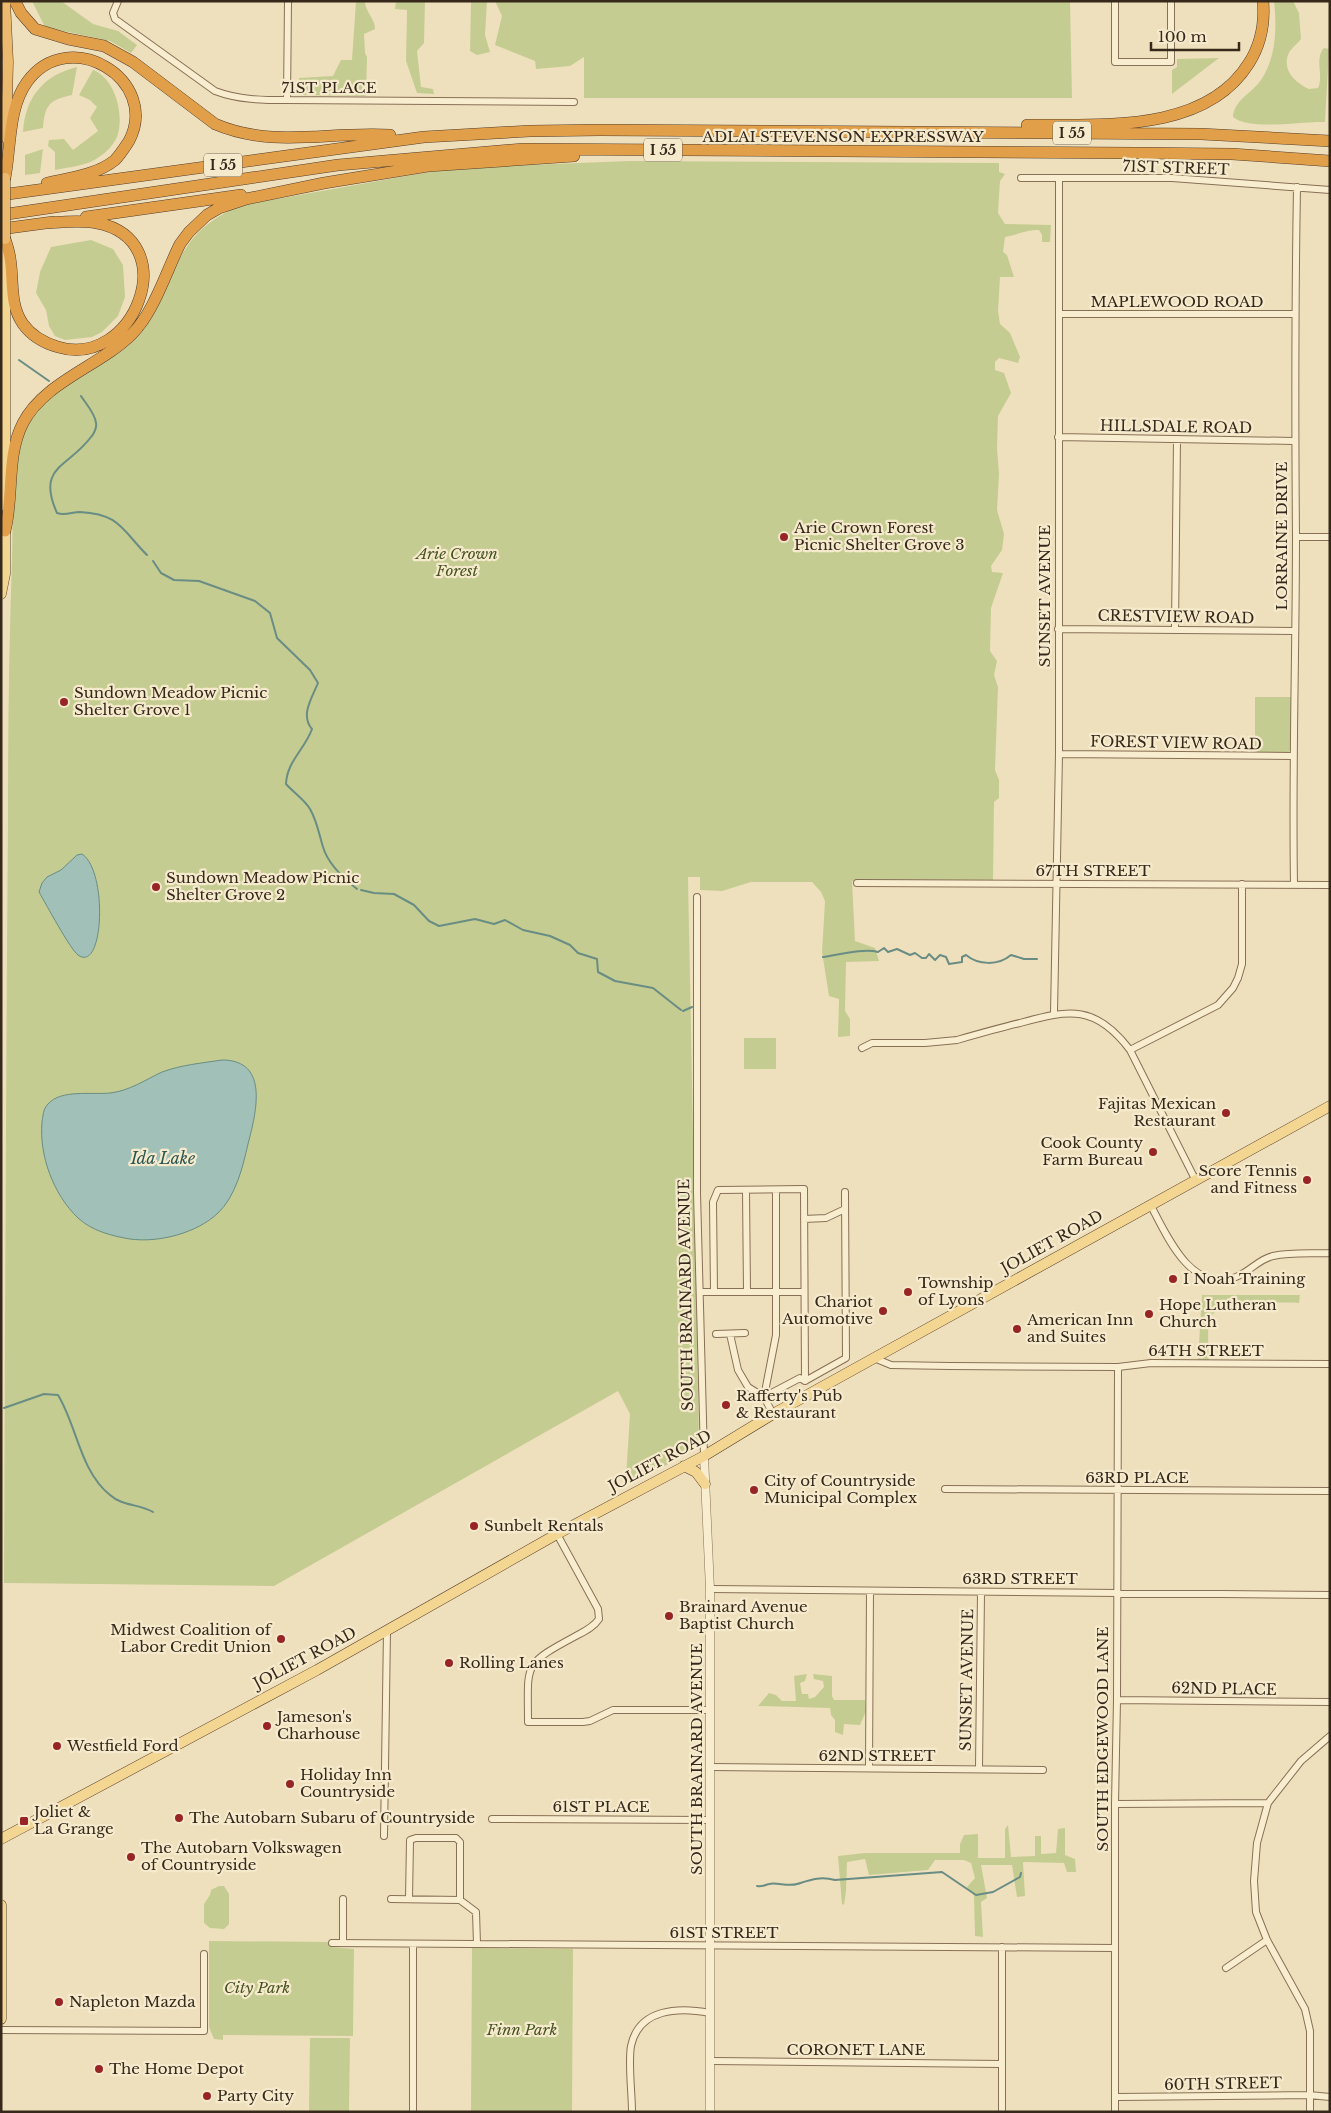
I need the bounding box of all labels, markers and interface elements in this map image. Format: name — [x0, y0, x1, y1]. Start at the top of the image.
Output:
scale bar — [1151, 20, 1238, 52]
text: 100 m — [1158, 27, 1207, 46]
street label: 71ST PLACE — [281, 78, 377, 97]
road number: I 55 — [1053, 122, 1091, 144]
street label: ADLAI STEVENSON EXPRESSWAY — [701, 127, 985, 146]
road number: I 55 — [644, 138, 682, 162]
road number: I 55 — [204, 154, 242, 176]
street label: 71ST STREET — [1122, 156, 1230, 179]
street label: MAPLEWOOD ROAD — [1090, 292, 1264, 311]
street label: HILLSDALE ROAD — [1100, 416, 1252, 437]
street label: LORRAINE DRIVE — [1272, 462, 1291, 610]
place label: Arie Crown Forest Picnic Shelter Grove 3 — [793, 518, 965, 554]
street label: SUNSET AVENUE — [1035, 525, 1054, 667]
marker: Arie Crown Forest Picnic Shelter Grove 3 — [778, 531, 790, 543]
park label: Arie Crown Forest — [414, 544, 498, 580]
street label: CRESTVIEW ROAD — [1098, 606, 1255, 627]
place label: Sundown Meadow Picnic Shelter Grove 1 — [74, 683, 267, 719]
marker: Sundown Meadow Picnic Shelter Grove 1 — [58, 696, 70, 708]
street label: FOREST VIEW ROAD — [1090, 732, 1262, 753]
street label: 67TH STREET — [1035, 861, 1151, 880]
place label: Sundown Meadow Picnic Shelter Grove 2 — [166, 868, 359, 904]
marker: Sundown Meadow Picnic Shelter Grove 2 — [150, 881, 162, 893]
place label: Fajitas Mexican Restaurant — [1098, 1094, 1216, 1130]
marker: Fajitas Mexican Restaurant — [1220, 1107, 1232, 1119]
place label: Cook County Farm Bureau — [1041, 1133, 1143, 1169]
marker: Cook County Farm Bureau — [1147, 1146, 1159, 1158]
water label: Ida Lake — [130, 1148, 196, 1168]
place label: Score Tennis and Fitness — [1198, 1161, 1297, 1197]
marker: Score Tennis and Fitness — [1301, 1174, 1313, 1186]
street label: SOUTH BRAINARD AVENUE — [674, 1179, 697, 1411]
street label: JOLIET ROAD — [996, 1206, 1106, 1278]
place label: I Noah Training — [1183, 1269, 1306, 1288]
place label: Township of Lyons — [918, 1273, 993, 1309]
marker: I Noah Training — [1167, 1273, 1179, 1285]
marker: Township of Lyons — [902, 1286, 914, 1298]
place label: Chariot Automotive — [781, 1292, 873, 1328]
place label: Hope Lutheran Church — [1159, 1295, 1277, 1331]
marker: Chariot Automotive — [877, 1305, 889, 1317]
marker: Hope Lutheran Church — [1143, 1308, 1155, 1320]
place label: American Inn and Suites — [1026, 1310, 1133, 1346]
marker: American Inn and Suites — [1011, 1323, 1023, 1335]
street label: 64TH STREET — [1148, 1341, 1264, 1360]
place label: Rafferty's Pub & Restaurant — [736, 1386, 842, 1422]
marker: Rafferty's Pub & Restaurant — [720, 1399, 732, 1411]
street label: JOLIET ROAD — [603, 1425, 714, 1497]
street label: 63RD PLACE — [1085, 1468, 1189, 1487]
place label: City of Countryside Municipal Complex — [764, 1471, 917, 1507]
marker: City of Countryside Municipal Complex — [748, 1484, 760, 1496]
place label: Sunbelt Rentals — [484, 1516, 604, 1535]
marker: Sunbelt Rentals — [468, 1520, 480, 1532]
street label: 63RD STREET — [962, 1569, 1078, 1588]
place label: Brainard Avenue Baptist Church — [679, 1597, 808, 1633]
street label: SUNSET AVENUE — [956, 1609, 977, 1751]
marker: Brainard Avenue Baptist Church — [663, 1610, 675, 1622]
place label: Midwest Coalition of Labor Credit Union — [110, 1620, 273, 1656]
street label: JOLIET ROAD — [248, 1622, 359, 1694]
street label: SOUTH EDGEWOOD LANE — [1093, 1627, 1112, 1851]
marker: Midwest Coalition of Labor Credit Union — [275, 1633, 287, 1645]
street label: SOUTH BRAINARD AVENUE — [687, 1643, 706, 1875]
place label: Rolling Lanes — [459, 1653, 564, 1672]
marker: Rolling Lanes — [443, 1657, 455, 1669]
street label: 62ND PLACE — [1171, 1678, 1277, 1699]
place label: Jameson's Charhouse — [275, 1707, 360, 1743]
marker: Jameson's Charhouse — [261, 1720, 273, 1732]
place label: Westfield Ford — [66, 1736, 179, 1755]
marker: Westfield Ford — [51, 1740, 63, 1752]
street label: 62ND STREET — [818, 1746, 936, 1765]
place label: Holiday Inn Countryside — [300, 1765, 395, 1801]
marker: Holiday Inn Countryside — [284, 1778, 296, 1790]
street label: 61ST PLACE — [552, 1797, 650, 1816]
place label: Joliet & La Grange — [32, 1802, 114, 1838]
place label: The Autobarn Subaru of Countryside — [189, 1808, 475, 1827]
marker: The Autobarn Subaru of Countryside — [173, 1812, 185, 1824]
marker: Joliet & La Grange — [18, 1815, 30, 1827]
place label: The Autobarn Volkswagen of Countryside — [141, 1838, 342, 1874]
marker: The Autobarn Volkswagen of Countryside — [125, 1851, 137, 1863]
street label: 61ST STREET — [669, 1923, 779, 1942]
park label: City Park — [224, 1978, 290, 1997]
place label: Napleton Mazda — [69, 1992, 196, 2011]
marker: Napleton Mazda — [53, 1996, 65, 2008]
park label: Finn Park — [486, 2020, 557, 2039]
street label: CORONET LANE — [787, 2040, 926, 2059]
place label: The Home Depot — [109, 2059, 244, 2078]
marker: The Home Depot — [93, 2063, 105, 2075]
street label: 60TH STREET — [1164, 2073, 1282, 2094]
place label: Party City — [217, 2086, 295, 2105]
marker: Party City — [201, 2090, 213, 2102]

